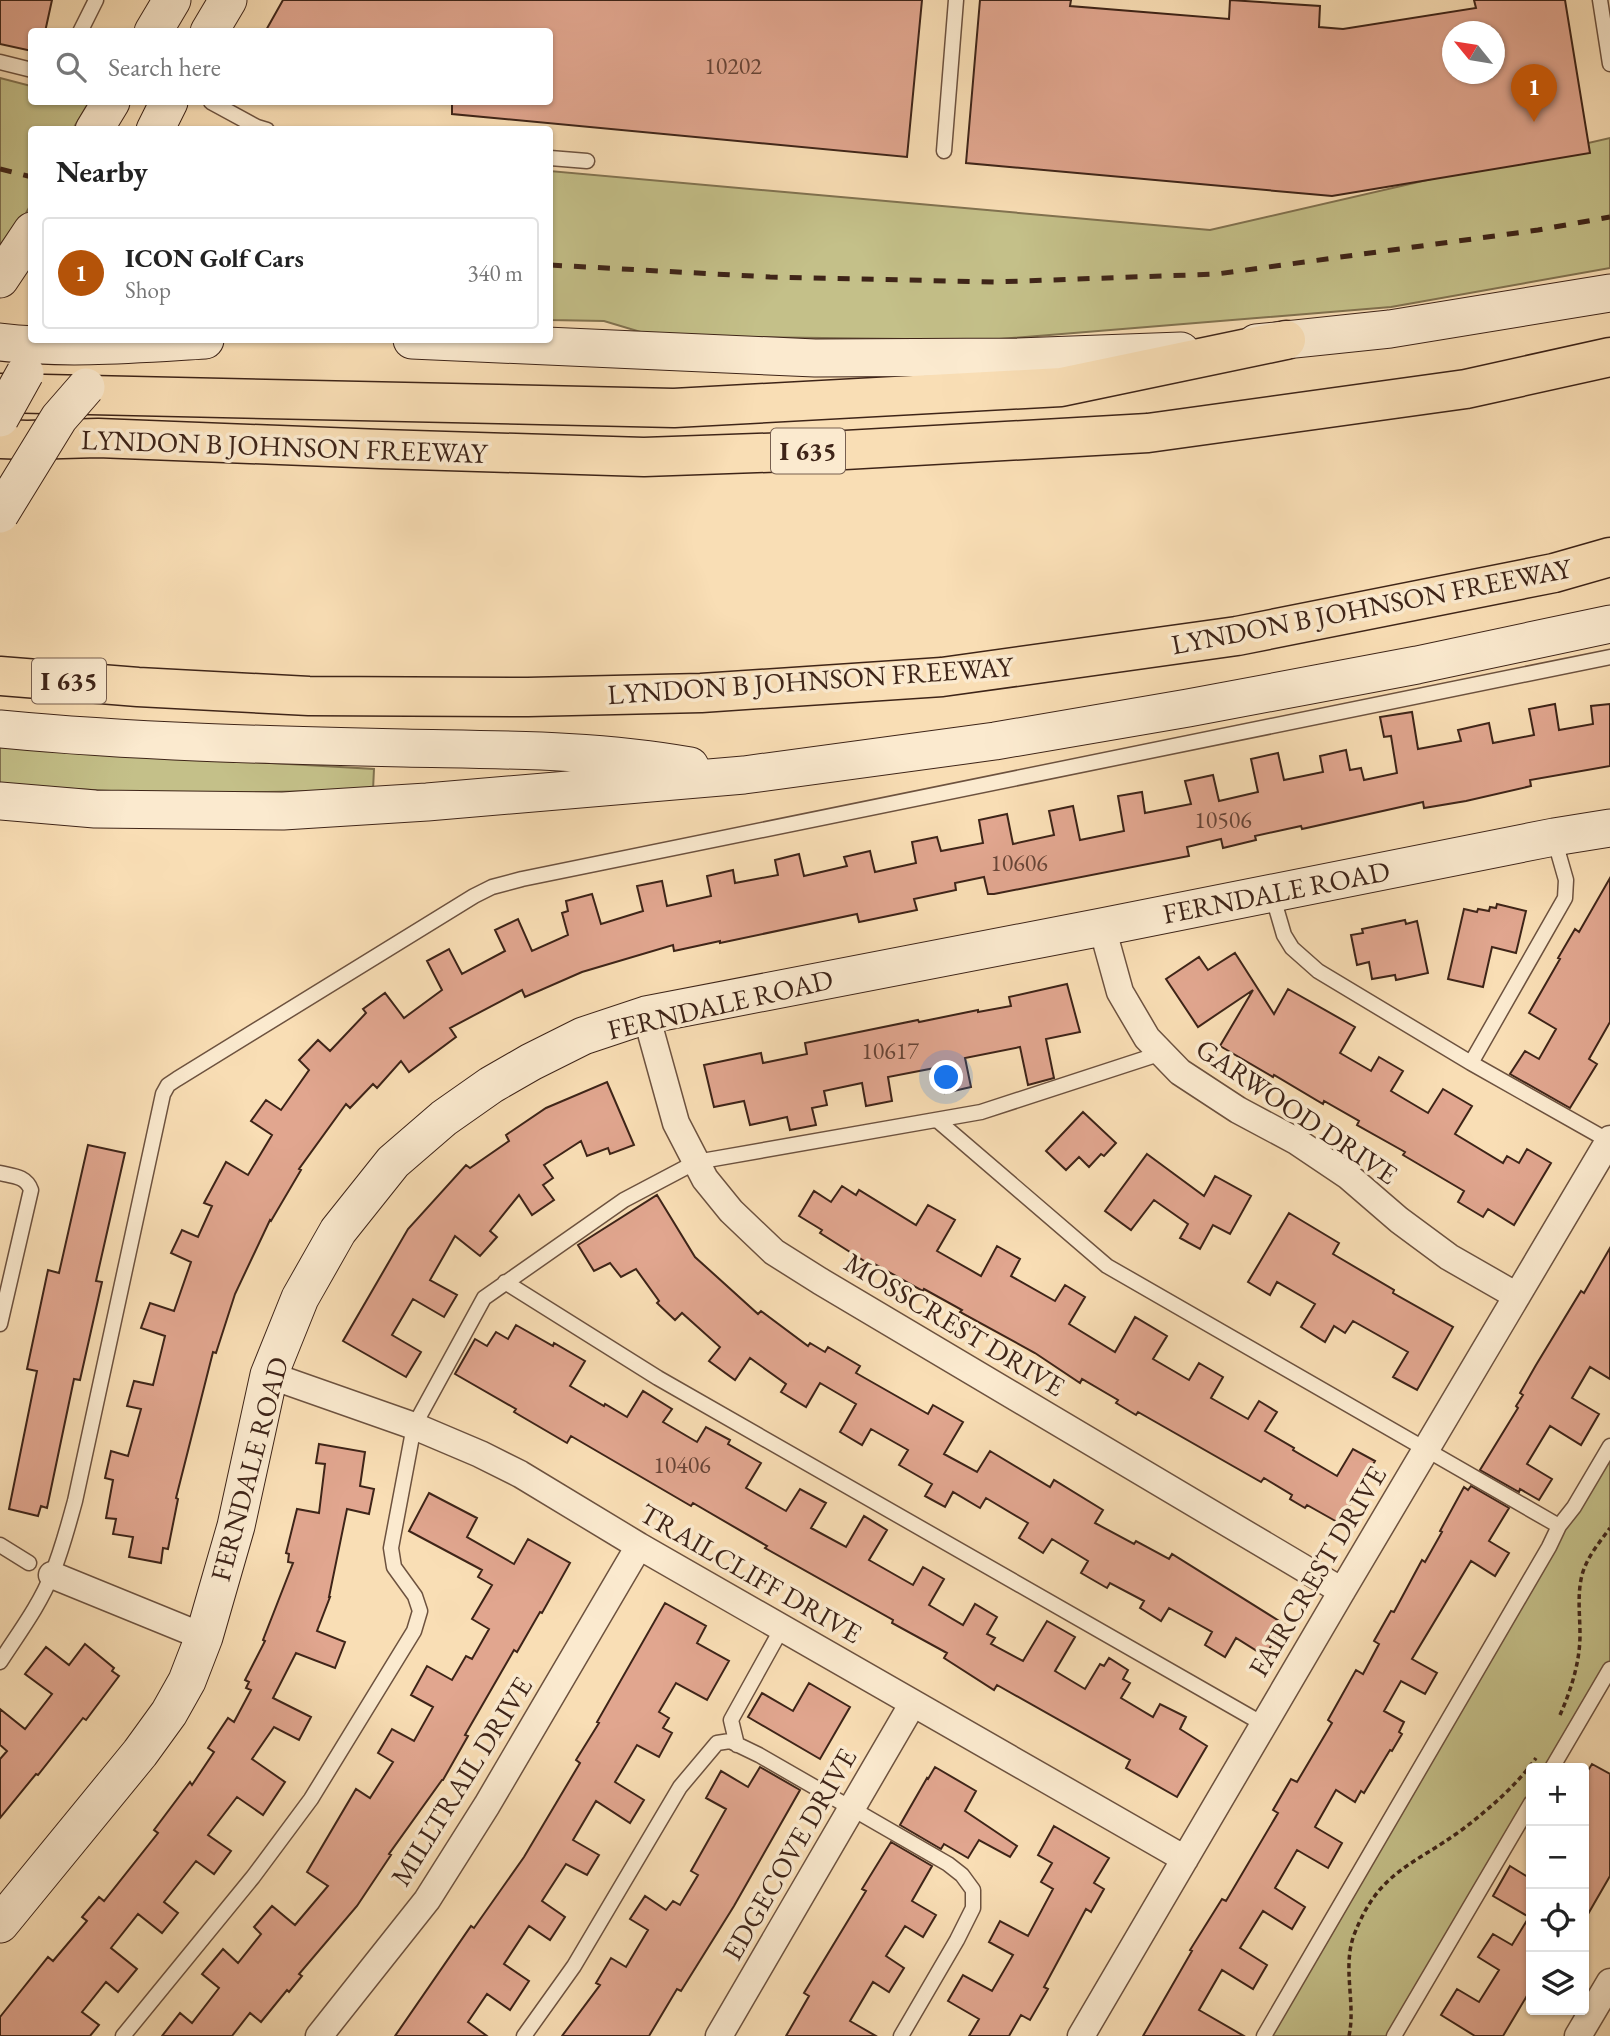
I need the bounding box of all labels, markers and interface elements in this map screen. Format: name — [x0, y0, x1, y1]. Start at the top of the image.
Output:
north arrow — [1442, 21, 1505, 84]
search box — [28, 28, 553, 105]
icon: search — [52, 48, 90, 86]
text: Search here — [108, 50, 221, 84]
house number: 10202 — [704, 50, 762, 81]
pin: 1 — [1511, 64, 1557, 122]
text: Nearby — [56, 152, 148, 191]
text: ICON Golf Cars — [125, 241, 304, 275]
text: 1 — [75, 258, 87, 288]
text: 340 m — [467, 258, 523, 288]
text: Shop — [125, 275, 171, 305]
street label: LYNDON B JOHNSON FREEWAY — [80, 421, 489, 471]
road number: I 635 — [771, 428, 845, 474]
street label: LYNDON B JOHNSON FREEWAY — [1168, 549, 1576, 662]
street label: LYNDON B JOHNSON FREEWAY — [606, 648, 1016, 712]
road number: I 635 — [32, 659, 106, 704]
house number: 10506 — [1194, 804, 1252, 835]
house number: 10606 — [990, 847, 1048, 878]
street label: FERNDALE ROAD — [1159, 852, 1393, 932]
street label: FERNDALE ROAD — [604, 961, 836, 1047]
street label: GARWOOD DRIVE — [1189, 1030, 1405, 1192]
house number: 10617 — [861, 1035, 919, 1066]
your location — [929, 1060, 963, 1094]
street label: MOSSCREST DRIVE — [838, 1244, 1072, 1404]
street label: FERNDALE ROAD — [202, 1353, 296, 1585]
house number: 10406 — [653, 1449, 711, 1480]
street label: FAIRCREST DRIVE — [1240, 1459, 1394, 1683]
street label: TRAILCLIFF DRIVE — [634, 1495, 869, 1651]
street label: MILLTRAIL DRIVE — [382, 1670, 540, 1892]
street label: EDGECOVE DRIVE — [714, 1741, 864, 1966]
map controls — [1526, 1763, 1589, 2015]
button: + — [1526, 1763, 1589, 1826]
button: − — [1526, 1826, 1589, 1889]
button: locate — [1526, 1889, 1589, 1952]
button: layers — [1526, 1952, 1589, 2015]

